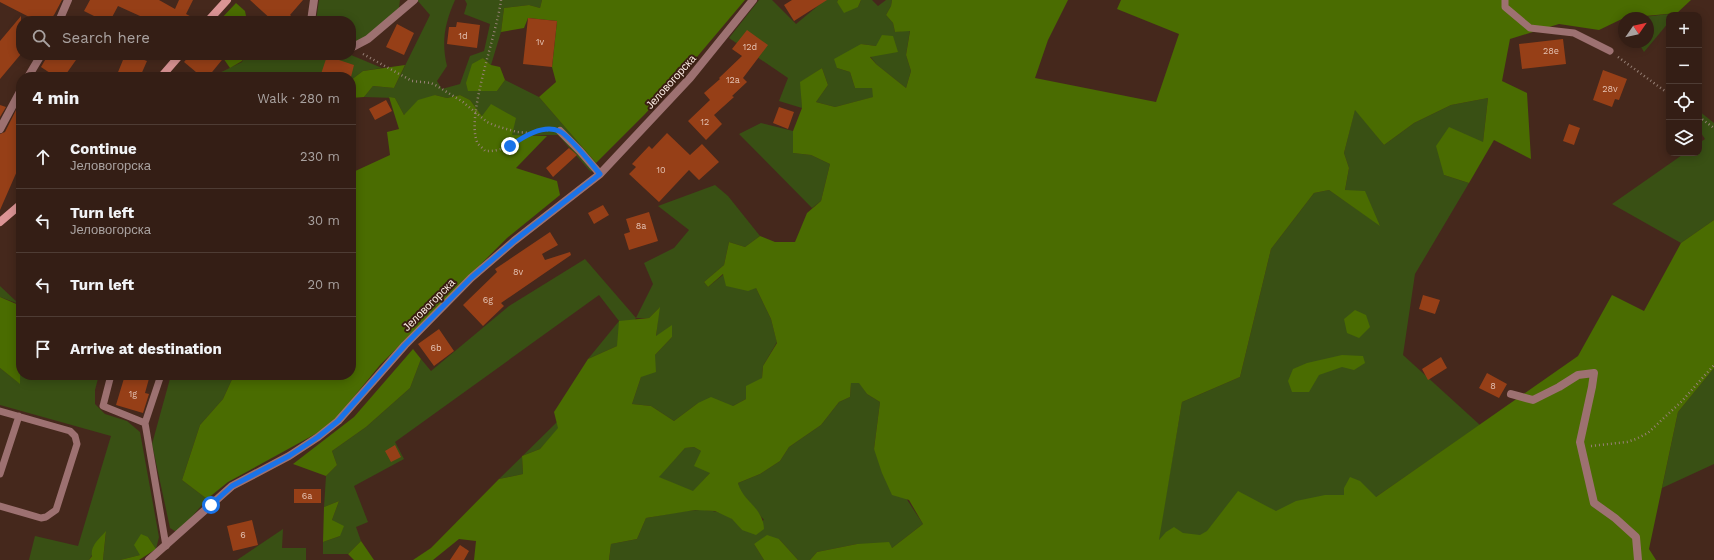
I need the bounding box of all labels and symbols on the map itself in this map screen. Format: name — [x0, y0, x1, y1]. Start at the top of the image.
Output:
north arrow — [1618, 12, 1654, 48]
house number: 1d — [458, 31, 468, 41]
house number: 1v — [536, 37, 544, 47]
house number: 12d — [743, 42, 757, 52]
house number: 28e — [1543, 46, 1559, 56]
street label: Јеловогорска — [643, 52, 699, 112]
house number: 12a — [726, 75, 740, 85]
house number: 28v — [1602, 84, 1618, 94]
house number: 12 — [701, 117, 709, 127]
route end — [501, 137, 519, 155]
house number: 10 — [656, 165, 666, 175]
house number: 8a — [636, 221, 646, 231]
house number: 8v — [513, 267, 523, 277]
street label: Јеловогорска — [400, 276, 458, 334]
house number: 6g — [483, 295, 493, 305]
house number: 6b — [430, 343, 442, 353]
house number: 8 — [1490, 381, 1496, 391]
house number: 1g — [129, 389, 137, 399]
house number: 6a — [302, 491, 312, 501]
route start — [202, 496, 220, 514]
house number: 6 — [240, 530, 246, 540]

